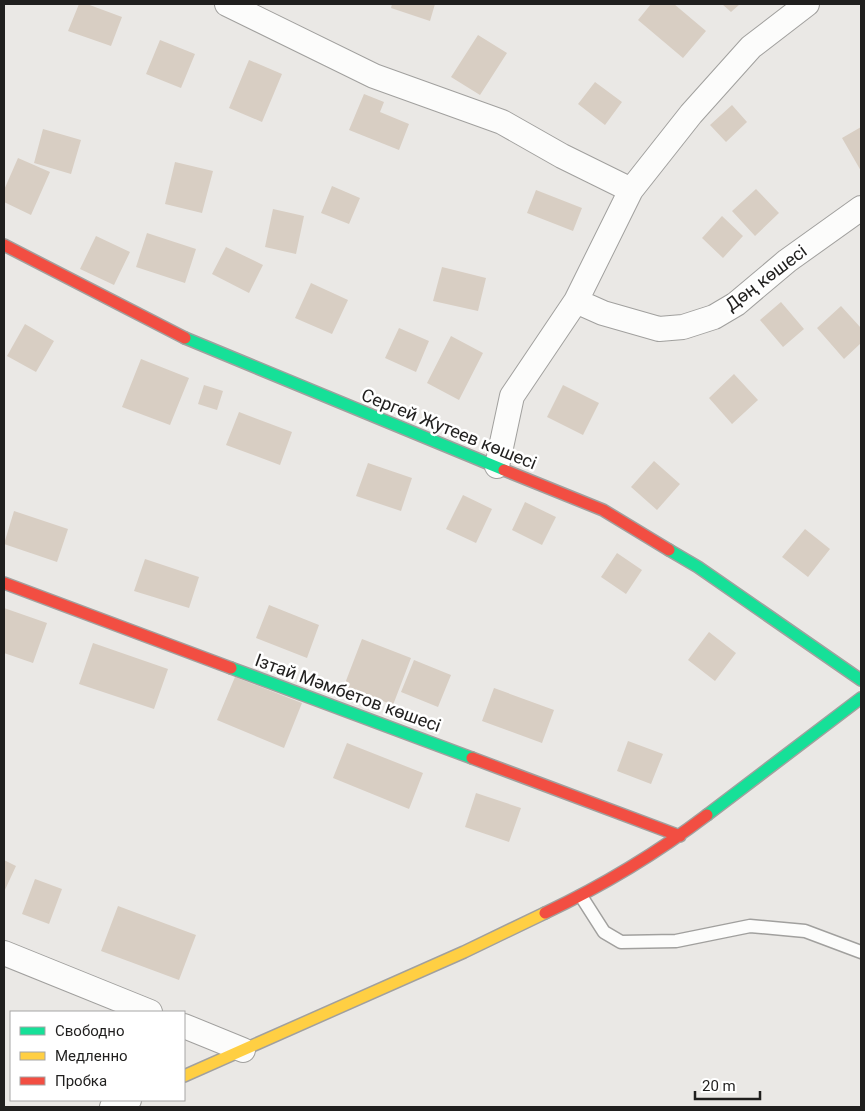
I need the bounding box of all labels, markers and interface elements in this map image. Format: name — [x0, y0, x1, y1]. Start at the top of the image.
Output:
street label: Дөң көшесі — [721, 240, 811, 315]
street label: Сергей Жутеев көшесі — [358, 384, 540, 473]
street label: Ізтай Мәмбетов көшесі — [252, 649, 444, 736]
legend — [10, 1011, 185, 1101]
text: Свободно — [55, 1022, 124, 1040]
text: Медленно — [55, 1047, 128, 1065]
scale bar — [695, 1068, 760, 1100]
text: Пробка — [55, 1072, 107, 1090]
text: 20 m — [702, 1077, 736, 1095]

